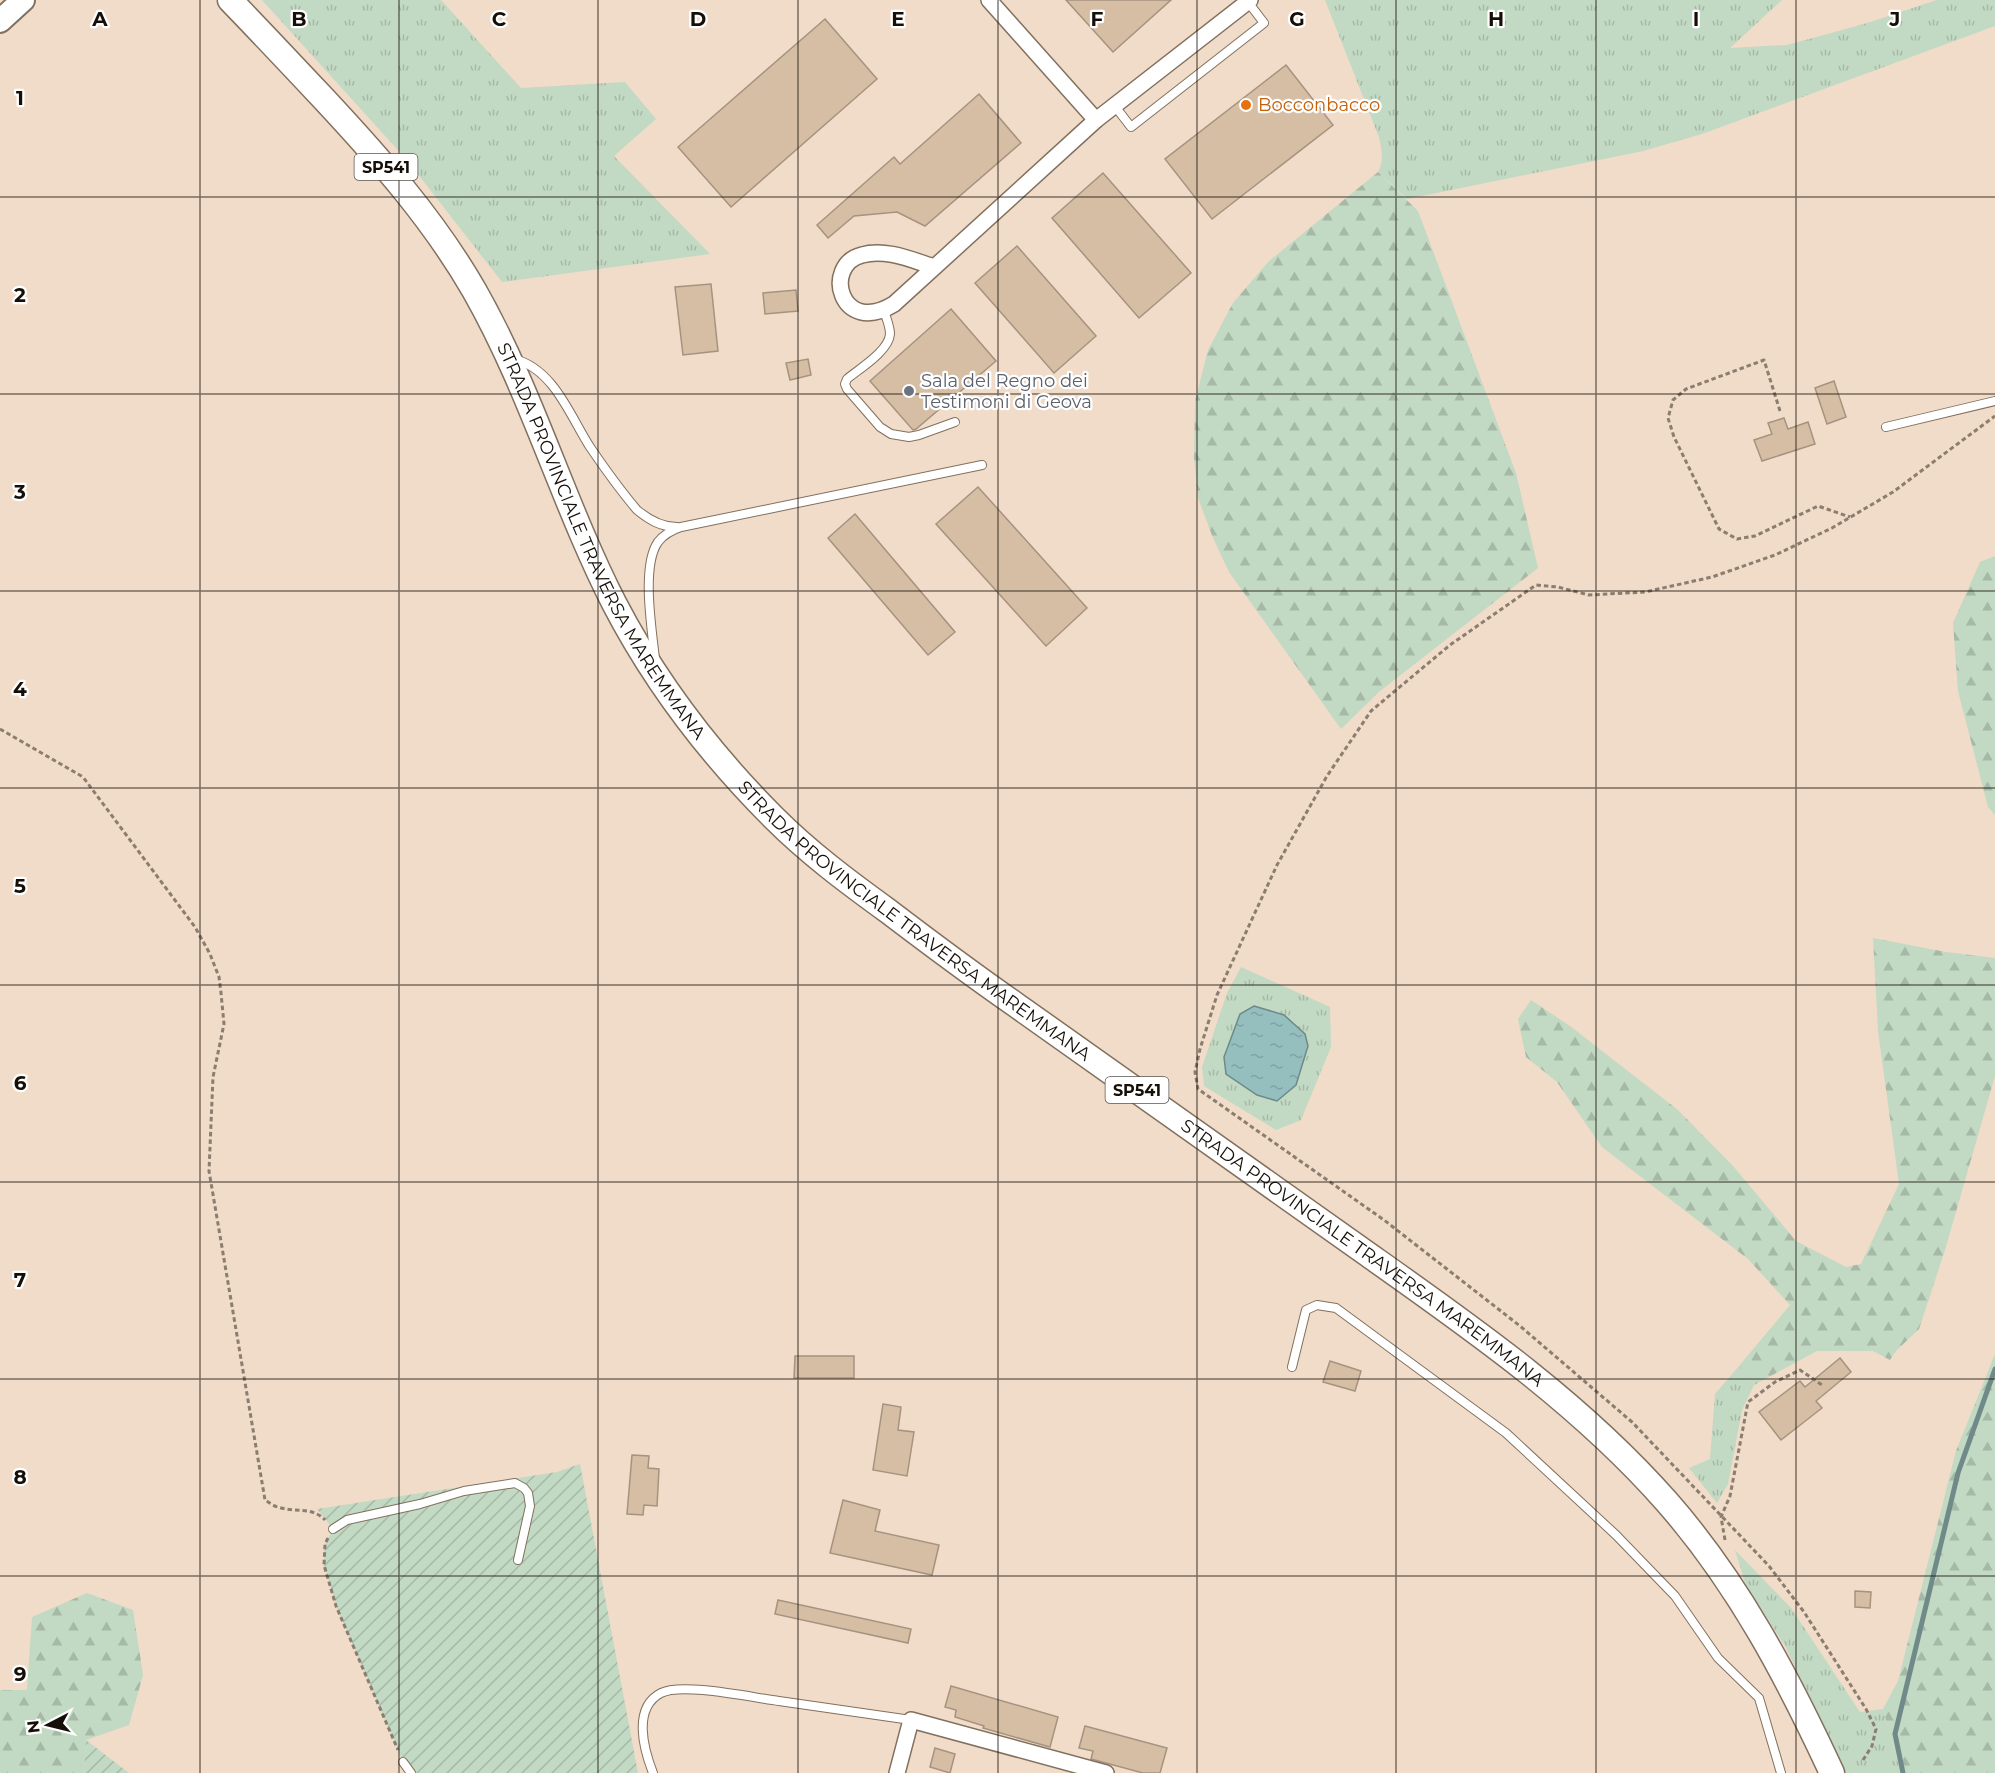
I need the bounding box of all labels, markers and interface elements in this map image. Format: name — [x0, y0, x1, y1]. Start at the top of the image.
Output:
text: A — [91, 7, 108, 31]
text: B — [291, 7, 307, 31]
text: C — [492, 7, 507, 31]
text: D — [690, 7, 706, 31]
text: E — [891, 7, 905, 31]
text: F — [1091, 7, 1104, 31]
text: G — [1289, 7, 1305, 31]
text: H — [1488, 7, 1504, 31]
text: I — [1693, 7, 1699, 31]
text: J — [1889, 7, 1900, 31]
text: 1 — [16, 86, 24, 110]
place label: Bocconbacco — [1258, 94, 1380, 116]
marker: Bocconbacco — [1239, 98, 1253, 112]
road number: SP541 — [354, 154, 418, 180]
text: 2 — [14, 283, 26, 307]
street label: STRADA PROVINCIALE TRAVERSA MAREMMANA — [492, 339, 710, 744]
place label: Sala del Regno dei Testimoni di Geova — [921, 370, 1092, 413]
marker: Sala del Regno dei Testimoni di Geova — [902, 384, 916, 398]
text: 3 — [13, 480, 26, 504]
text: 4 — [13, 677, 27, 701]
street label: STRADA PROVINCIALE TRAVERSA MAREMMANA — [733, 776, 1095, 1066]
text: 5 — [14, 874, 26, 898]
text: 6 — [14, 1071, 27, 1095]
road number: SP541 — [1106, 1077, 1168, 1103]
street label: STRADA PROVINCIALE TRAVERSA MAREMMANA — [1177, 1114, 1548, 1391]
text: 7 — [14, 1268, 26, 1292]
text: 8 — [13, 1465, 27, 1489]
text: 9 — [14, 1662, 26, 1686]
north arrow — [18, 1695, 78, 1755]
text: N — [23, 1719, 44, 1734]

